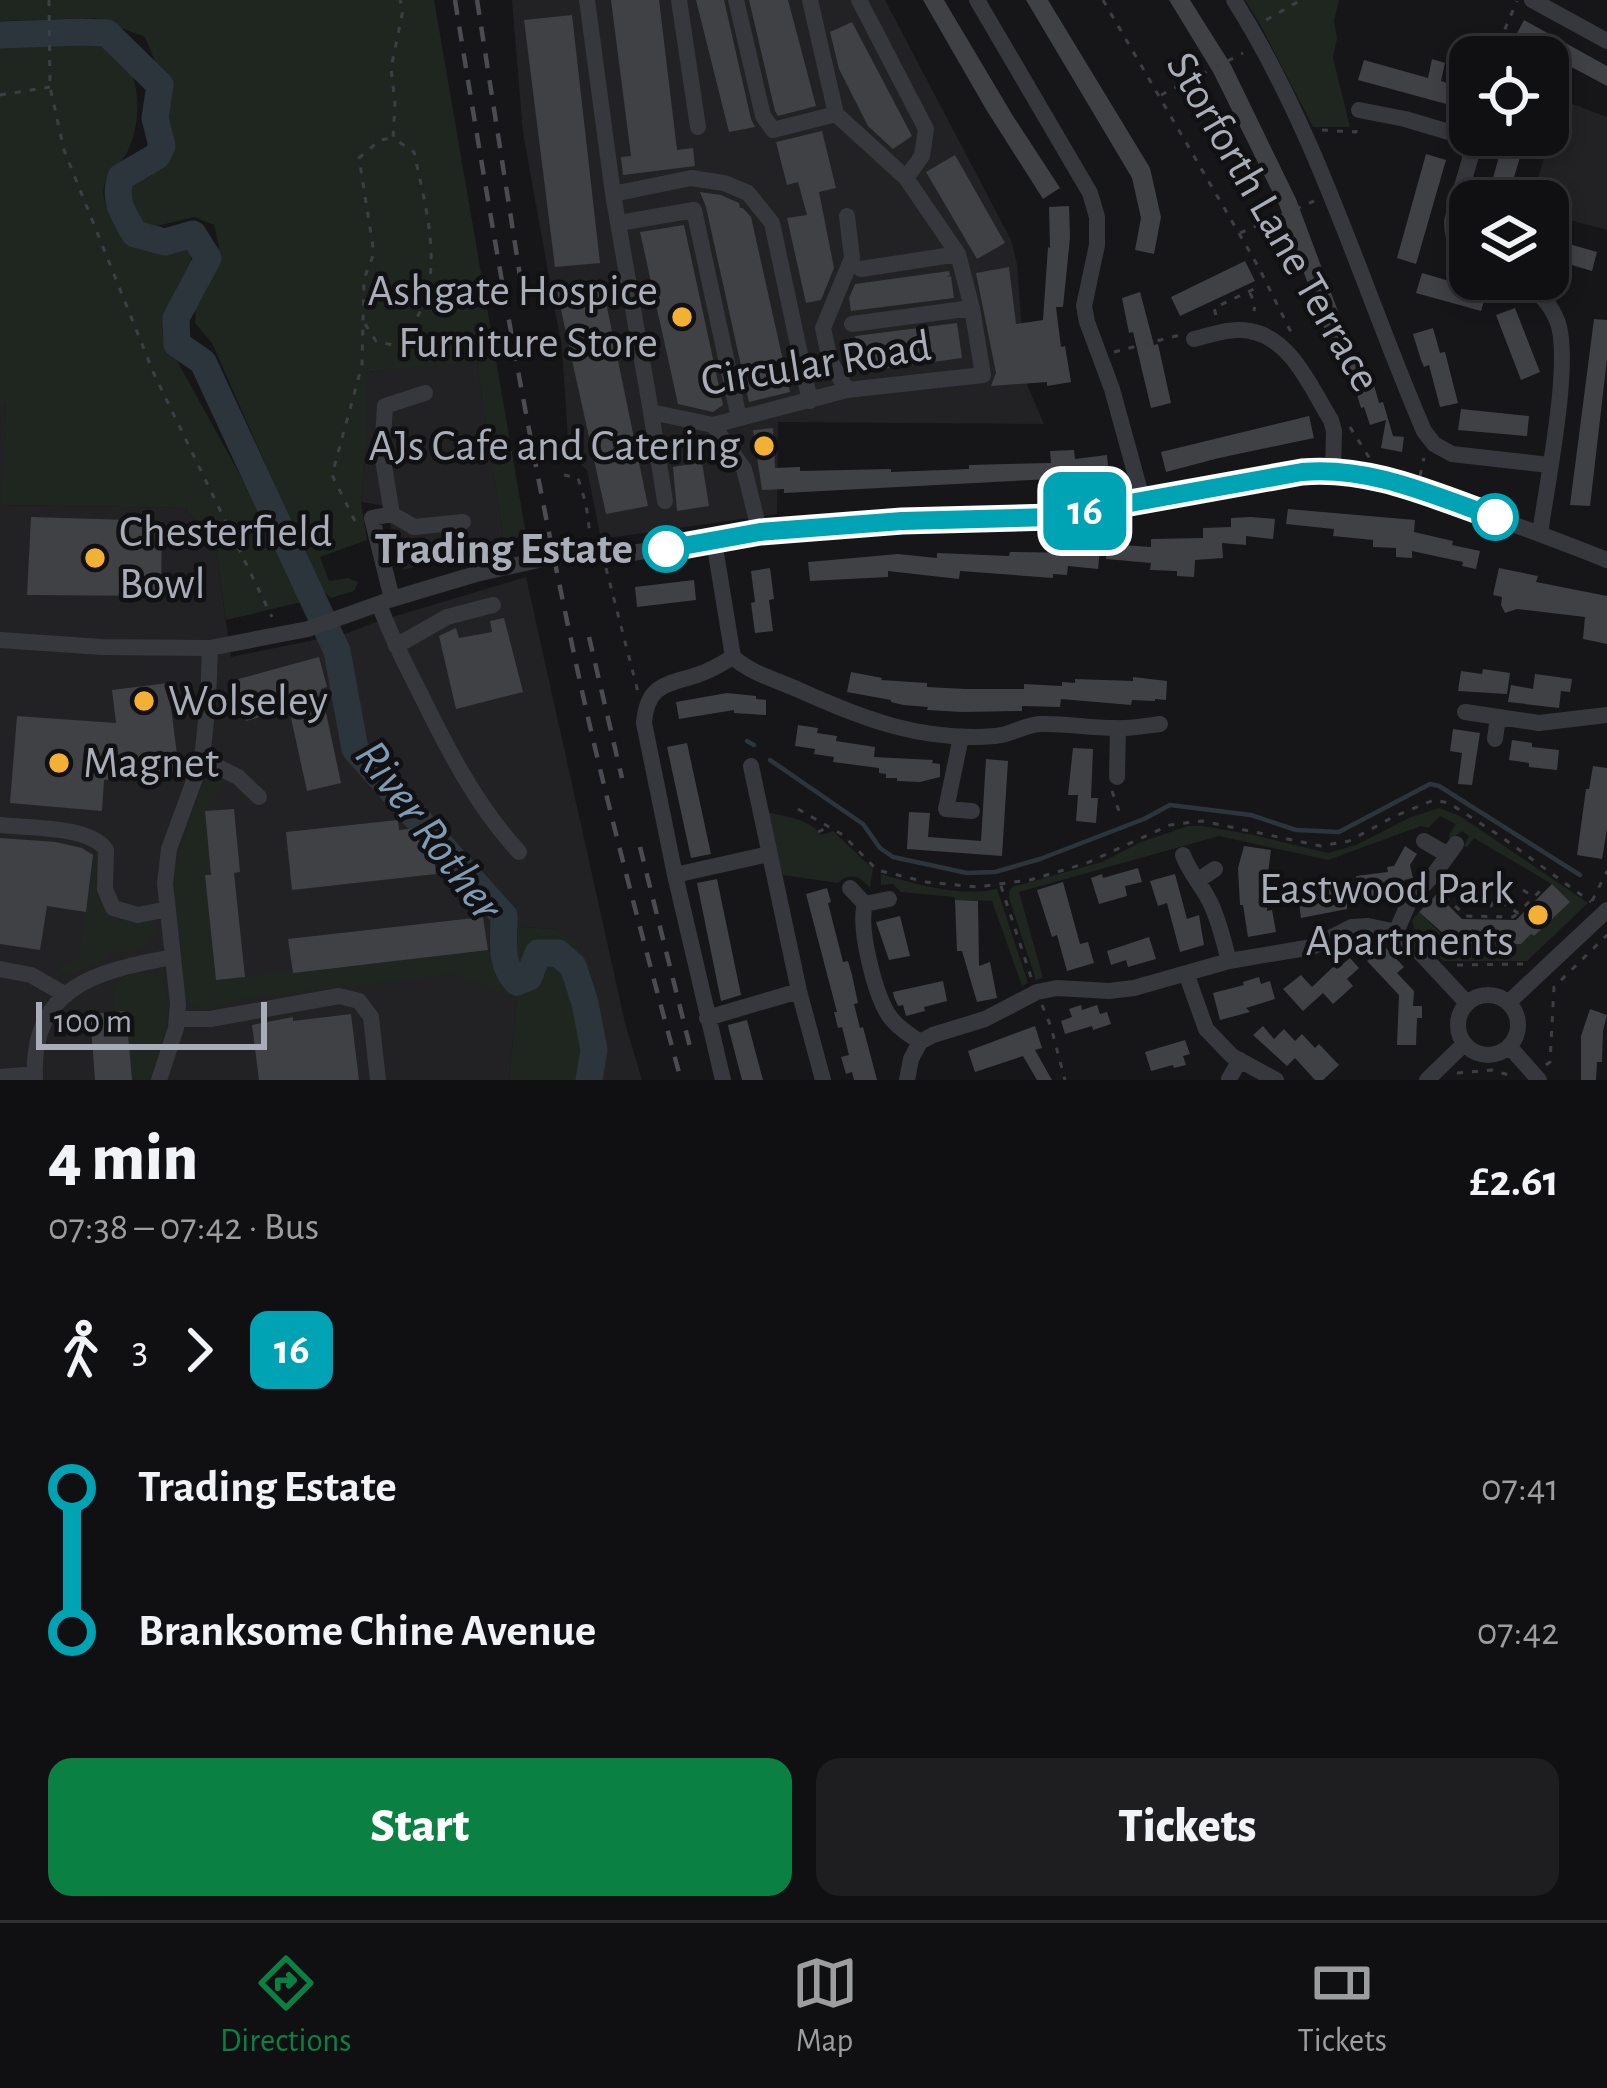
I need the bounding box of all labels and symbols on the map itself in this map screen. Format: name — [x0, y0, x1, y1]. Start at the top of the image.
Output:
street label: Storforth Lane Terrace — [1158, 45, 1388, 399]
place label: Ashgate Hospice Furniture Store — [367, 269, 658, 366]
marker: Ashgate Hospice Furniture Store — [669, 304, 695, 330]
street label: Circular Road — [698, 324, 934, 404]
place label: AJs Cafe and Catering — [369, 424, 740, 469]
marker: AJs Cafe and Catering — [751, 433, 777, 459]
line badge: 16 — [1031, 472, 1139, 550]
unlabelled marker — [1473, 495, 1517, 539]
place label: Chesterfield Bowl — [119, 510, 332, 607]
place label: Trading Estate — [374, 527, 633, 572]
marker: Trading Estate — [644, 527, 688, 571]
marker: Chesterfield Bowl — [82, 545, 108, 571]
place label: Wolseley — [168, 679, 328, 724]
marker: Wolseley — [131, 688, 157, 714]
water label: River Rother — [345, 732, 512, 931]
place label: Magnet — [83, 741, 219, 786]
marker: Magnet — [46, 750, 72, 776]
place label: Eastwood Park Apartments — [1259, 867, 1514, 964]
marker: Eastwood Park Apartments — [1525, 902, 1551, 928]
scale bar — [36, 996, 267, 1049]

